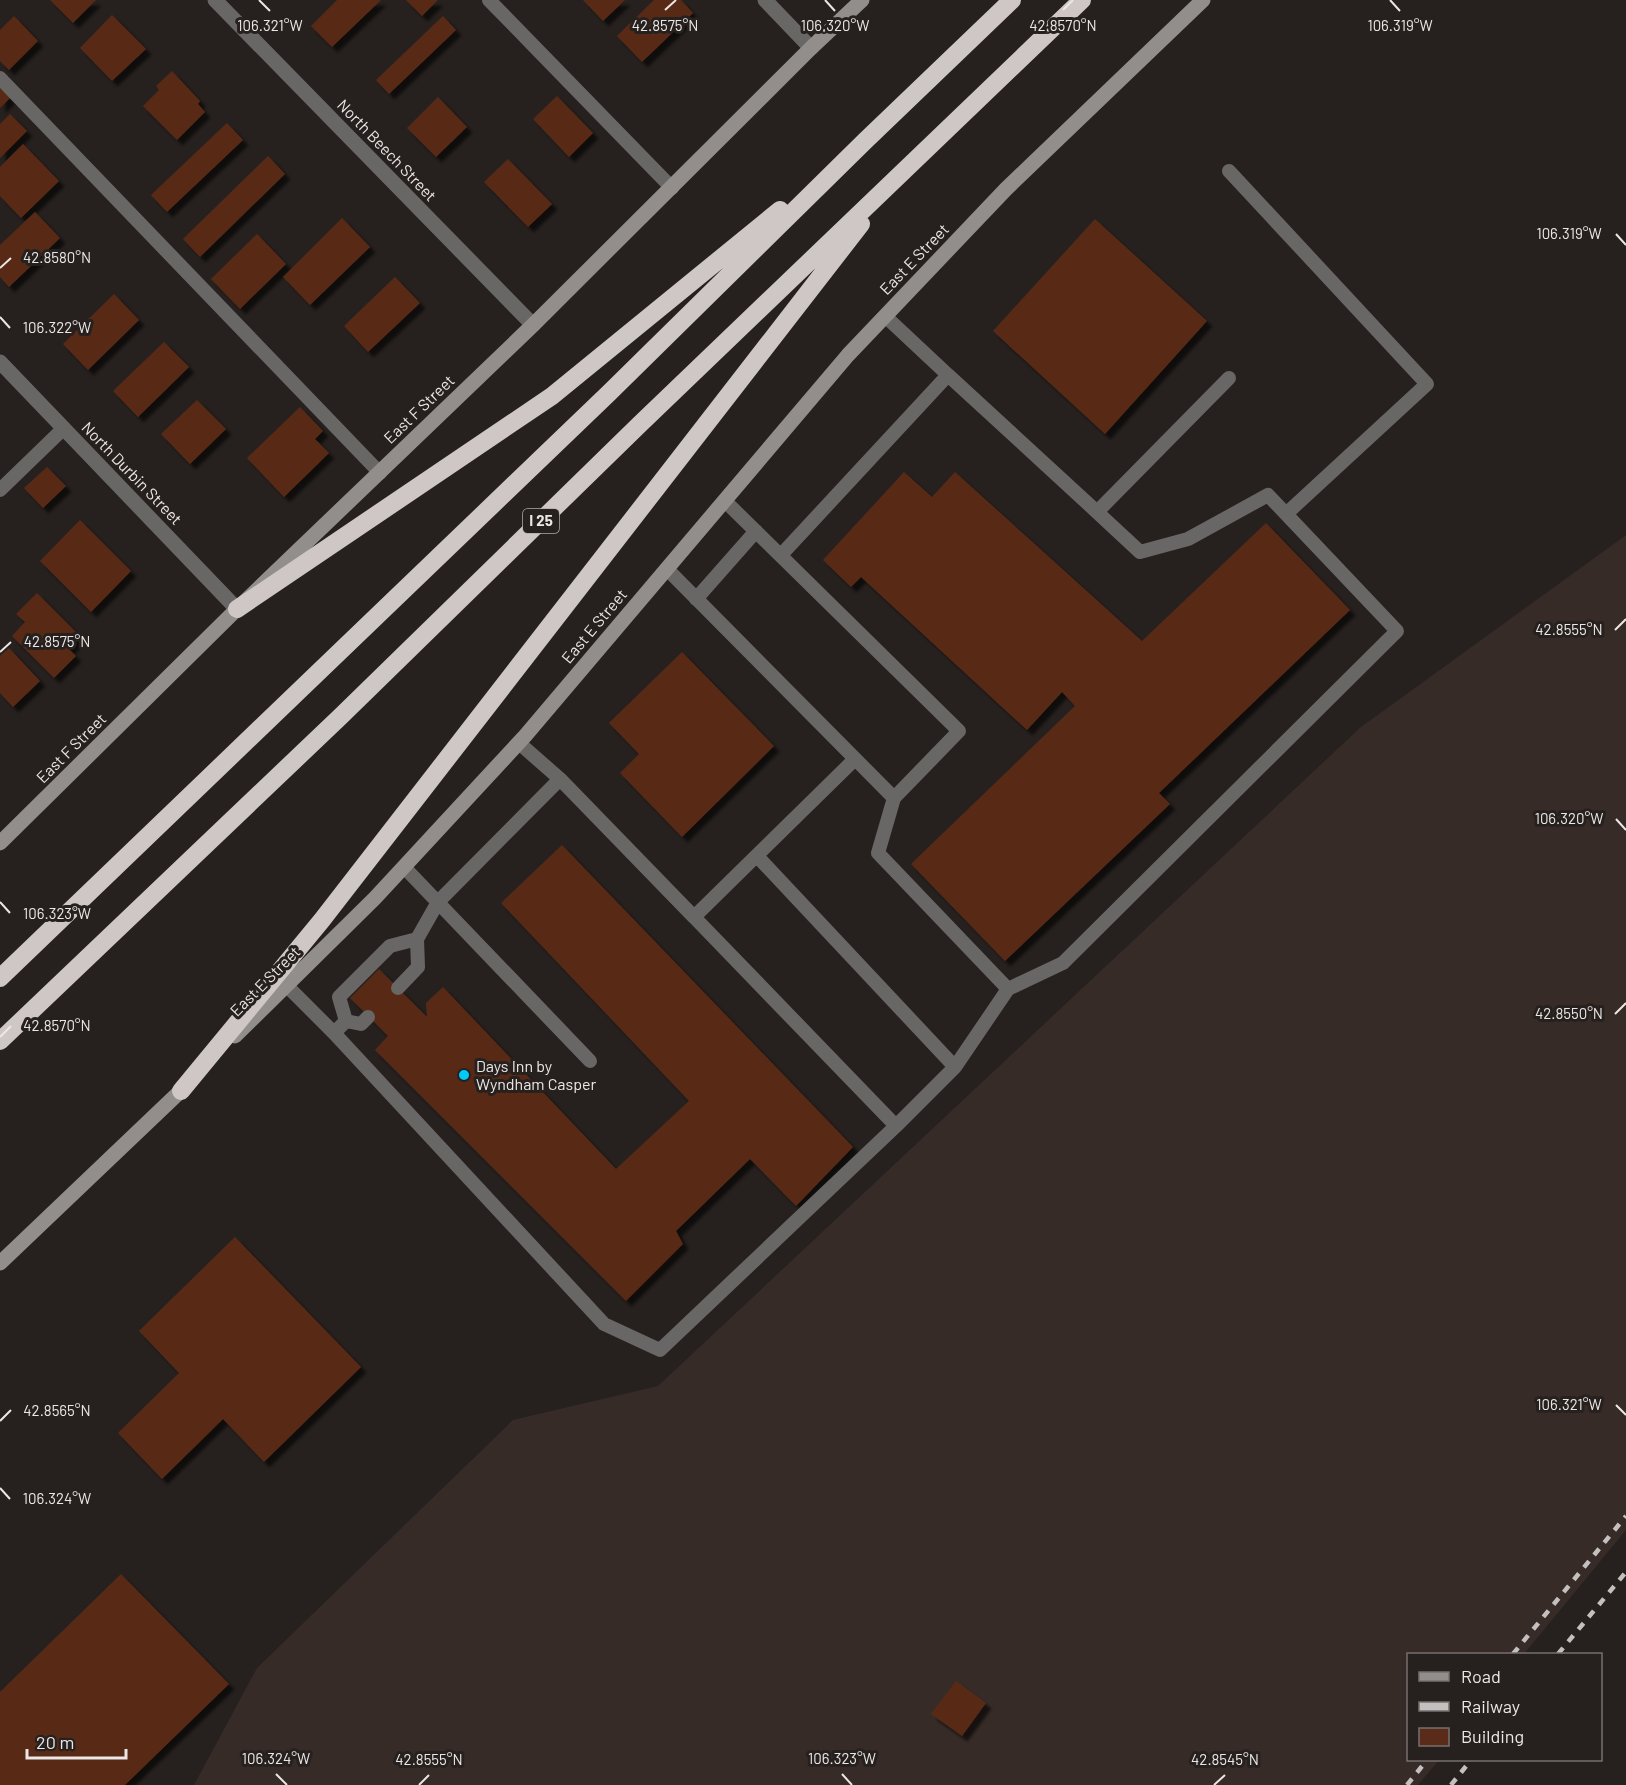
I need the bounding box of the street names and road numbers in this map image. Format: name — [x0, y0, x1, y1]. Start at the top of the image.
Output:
street label: North Beech Street — [334, 95, 441, 205]
street label: East E Street — [875, 219, 952, 298]
street label: East F Street — [379, 370, 458, 447]
street label: North Durbin Street — [78, 417, 186, 528]
road number: I 25 — [523, 509, 559, 533]
street label: East E Street — [557, 585, 630, 667]
street label: East F Street — [32, 709, 109, 786]
street label: East E Street — [226, 942, 304, 1020]

